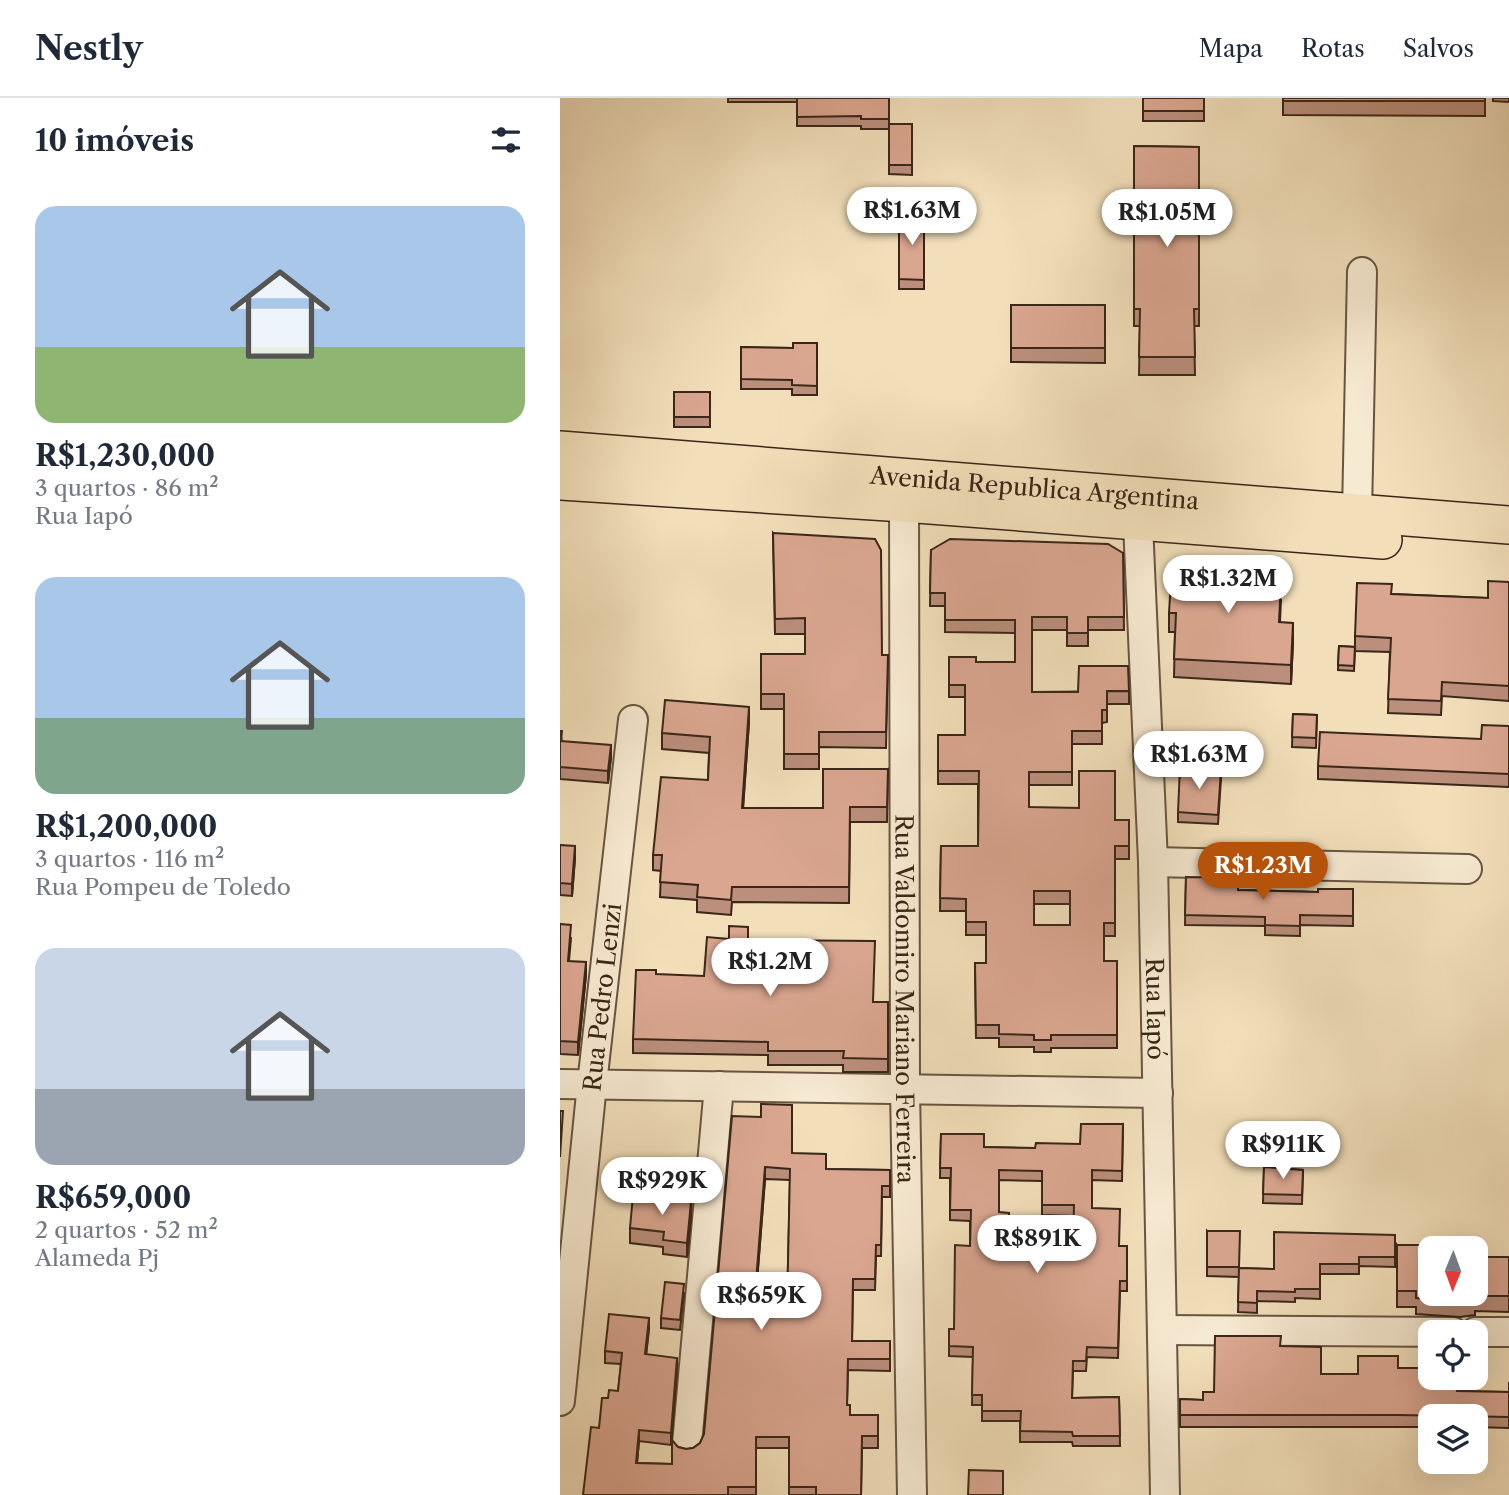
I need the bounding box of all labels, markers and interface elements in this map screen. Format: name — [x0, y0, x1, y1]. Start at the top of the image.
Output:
text: Nestly — [35, 28, 143, 69]
text: Mapa — [1199, 34, 1263, 63]
text: Rotas — [1301, 34, 1365, 63]
text: Salvos — [1403, 34, 1474, 63]
icon: filters — [487, 121, 525, 159]
text: 10 imóveis — [35, 122, 194, 159]
pin: R$1.63M — [847, 188, 977, 247]
pin: R$1.05M — [1102, 190, 1232, 249]
text: R$1.63M — [863, 196, 961, 224]
text: R$1.05M — [1118, 198, 1216, 226]
icon: home — [217, 251, 343, 377]
text: R$1,230,000 — [35, 437, 215, 474]
street label: Avenida Republica Argentina — [868, 460, 1200, 515]
text: 3 quartos · 86 m² — [35, 474, 219, 502]
text: Rua Iapó — [35, 502, 133, 530]
pin: R$1.32M — [1163, 556, 1293, 615]
text: R$1.32M — [1179, 564, 1277, 592]
icon: home — [217, 622, 343, 748]
pin: R$1.63M — [1134, 732, 1264, 791]
text: R$1.63M — [1150, 740, 1248, 768]
text: R$1,200,000 — [35, 808, 217, 845]
street label: Rua Valdomiro Mariano Ferreira — [890, 814, 921, 1184]
pin: R$1.23M — [1198, 842, 1328, 902]
text: 3 quartos · 116 m² — [35, 845, 224, 873]
text: R$1.23M — [1214, 851, 1312, 879]
text: Rua Pompeu de Toledo — [35, 873, 291, 901]
street label: Rua Pedro Lenzi — [577, 901, 627, 1093]
pin: R$1.2M — [713, 939, 827, 998]
text: R$1.2M — [727, 947, 813, 975]
street label: Rua Iapó — [1140, 957, 1171, 1060]
icon: home — [217, 993, 343, 1119]
pin: R$911K — [1226, 1122, 1340, 1181]
text: R$911K — [1241, 1130, 1325, 1158]
pin: R$929K — [605, 1158, 719, 1217]
text: R$929K — [617, 1166, 707, 1194]
text: R$659,000 — [35, 1179, 191, 1216]
text: 2 quartos · 52 m² — [35, 1216, 218, 1244]
pin: R$891K — [980, 1216, 1094, 1275]
text: R$891K — [993, 1224, 1081, 1252]
north arrow — [1418, 1236, 1488, 1306]
map controls — [1418, 1236, 1488, 1474]
text: Alameda Pj — [35, 1244, 159, 1272]
pin: R$659K — [704, 1272, 818, 1332]
text: R$659K — [716, 1281, 806, 1309]
button: locate — [1418, 1320, 1488, 1390]
button: layers — [1418, 1404, 1488, 1474]

